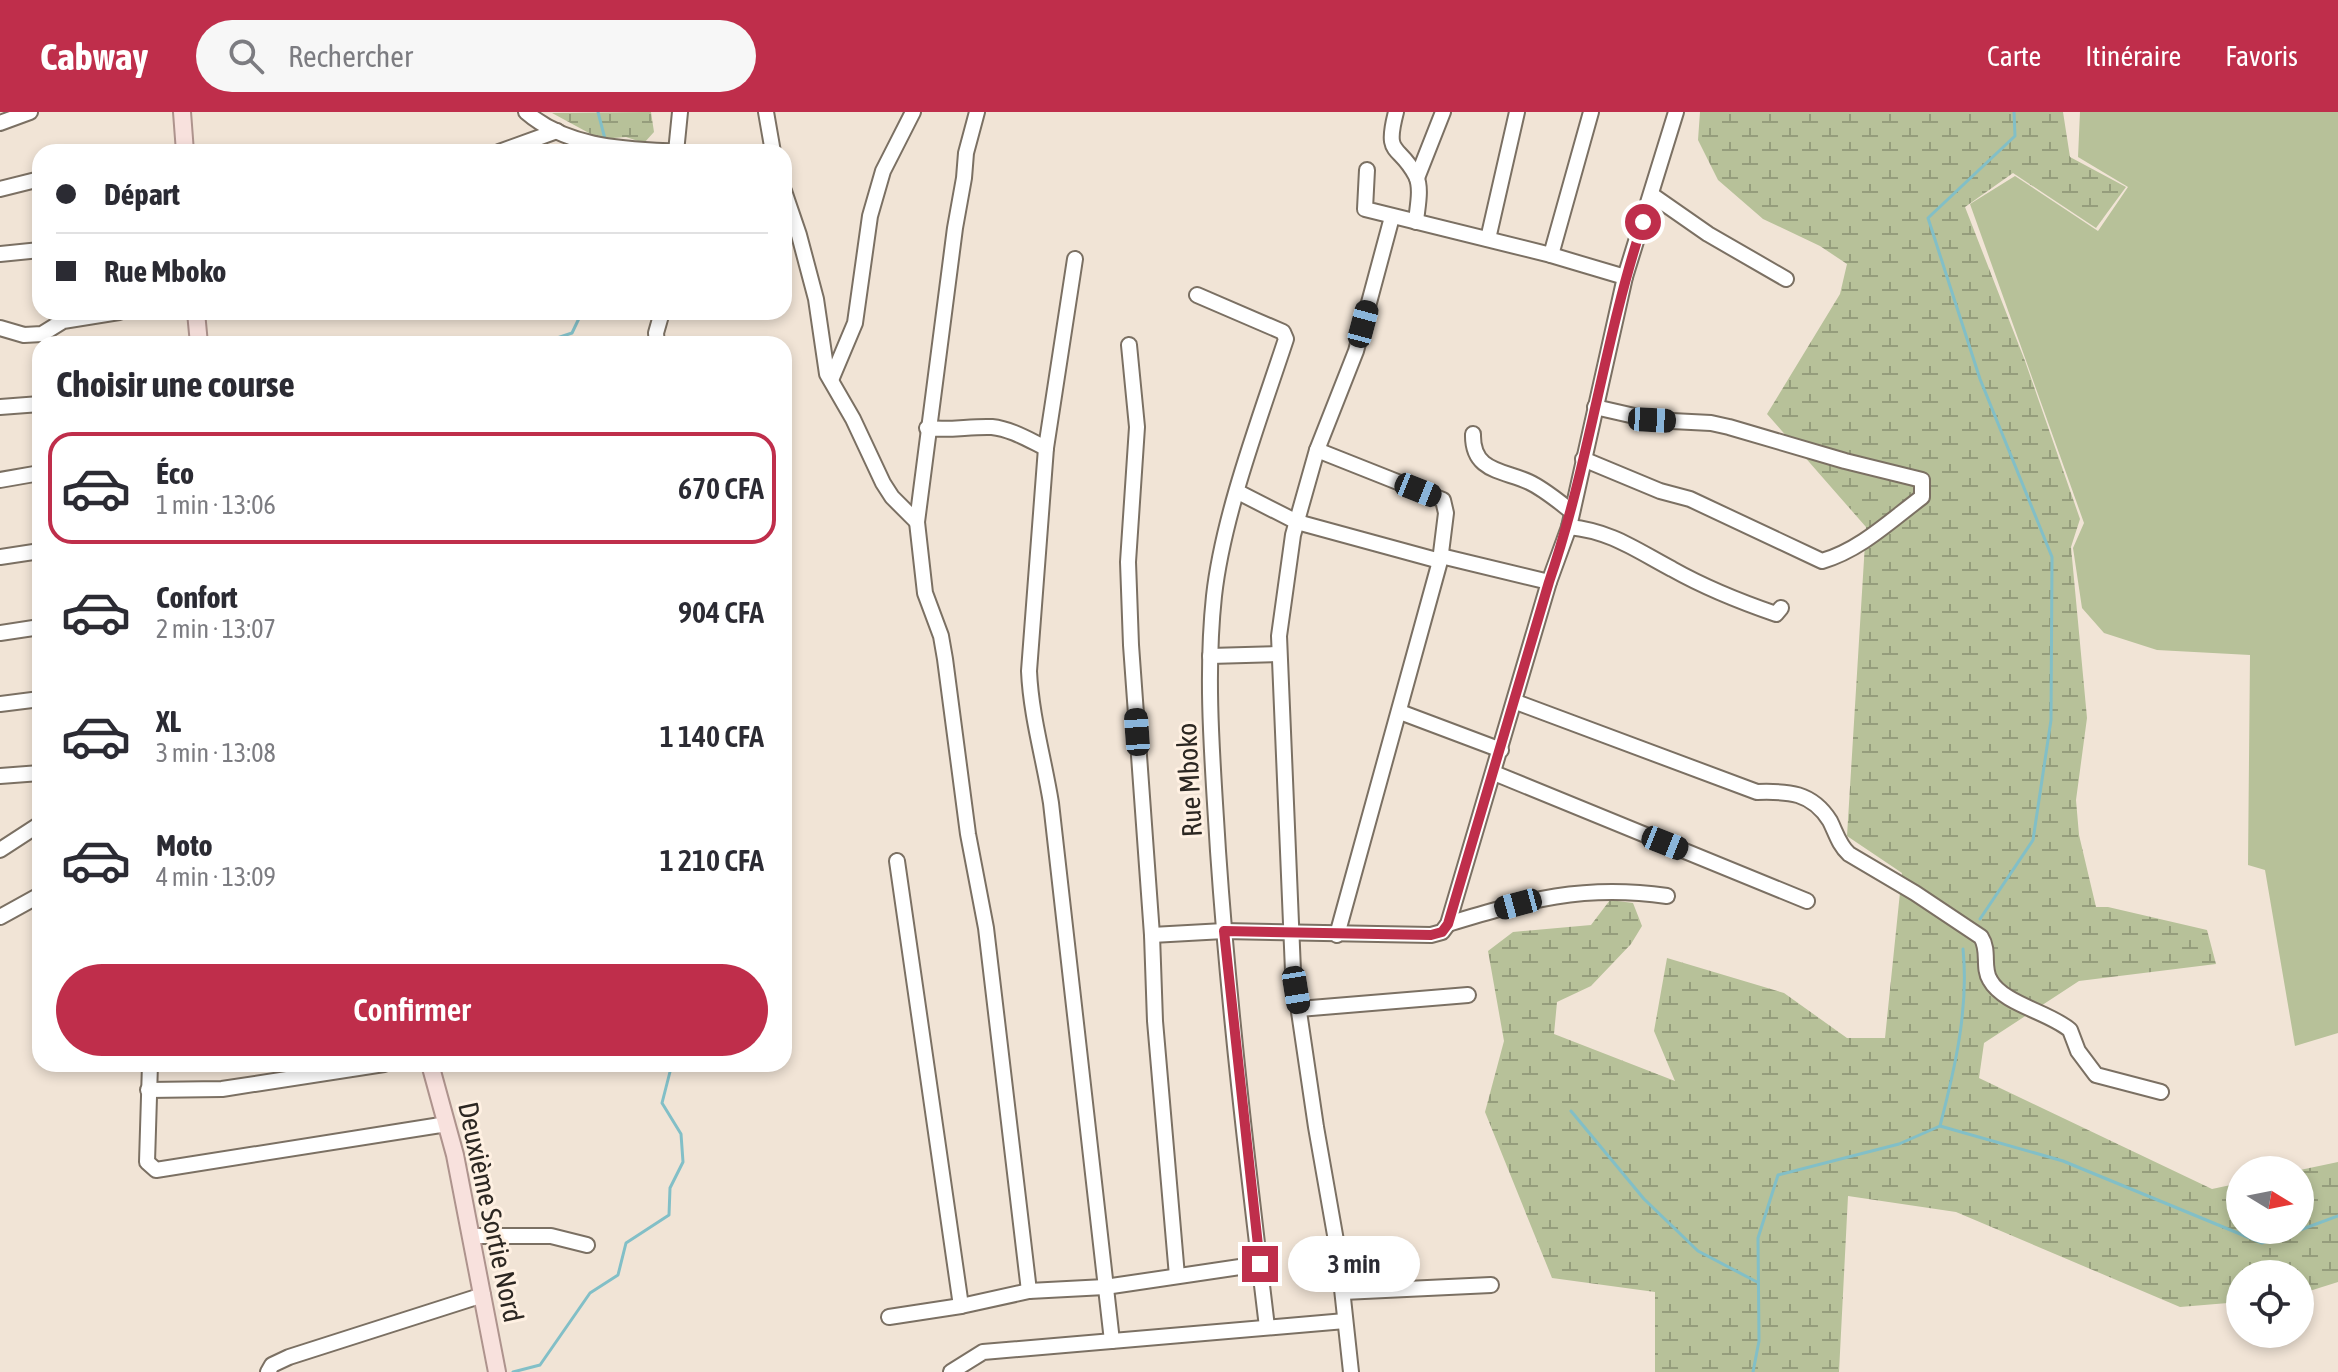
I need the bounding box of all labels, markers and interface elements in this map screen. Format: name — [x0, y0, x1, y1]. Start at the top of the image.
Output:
search box — [196, 20, 756, 92]
icon: search — [224, 34, 268, 78]
text: Cabway — [40, 35, 148, 78]
text: Rechercher — [288, 39, 413, 73]
text: Carte — [1987, 40, 2041, 72]
text: Itinéraire — [2085, 40, 2181, 72]
text: Favoris — [2225, 40, 2298, 72]
text: Départ — [104, 177, 180, 211]
route start — [1625, 204, 1661, 240]
text: Rue Mboko — [104, 254, 226, 288]
car — [1345, 298, 1381, 350]
text: Choisir une course — [56, 363, 295, 405]
car — [1627, 407, 1677, 433]
icon: car — [60, 452, 132, 524]
text: Éco — [156, 456, 194, 490]
car — [1391, 470, 1445, 510]
text: 670 CFA — [678, 471, 764, 505]
text: 1 min · 13:06 — [156, 490, 276, 520]
icon: car — [60, 576, 132, 648]
text: Confort — [156, 580, 238, 614]
text: 904 CFA — [678, 595, 764, 629]
text: 2 min · 13:07 — [156, 614, 276, 644]
icon: car — [60, 700, 132, 772]
text: XL — [156, 704, 181, 738]
car — [1123, 707, 1151, 757]
text: 1 140 CFA — [660, 719, 764, 753]
street label: Rue Mboko — [1170, 722, 1208, 838]
text: 3 min · 13:08 — [156, 738, 276, 768]
car — [1638, 823, 1692, 863]
icon: car — [60, 824, 132, 896]
text: Moto — [156, 828, 213, 862]
text: 1 210 CFA — [660, 843, 764, 877]
text: 4 min · 13:09 — [156, 862, 276, 892]
car — [1492, 886, 1544, 922]
button: Confirmer — [56, 964, 768, 1056]
car — [1280, 964, 1312, 1016]
street label: Deuxième Sortie Nord — [452, 1099, 530, 1325]
north arrow — [2226, 1156, 2314, 1244]
map controls — [2226, 1156, 2314, 1348]
callout: 3 min — [1288, 1236, 1420, 1292]
route end — [1242, 1246, 1278, 1282]
text: 3 min — [1327, 1249, 1381, 1279]
button: locate — [2226, 1260, 2314, 1348]

